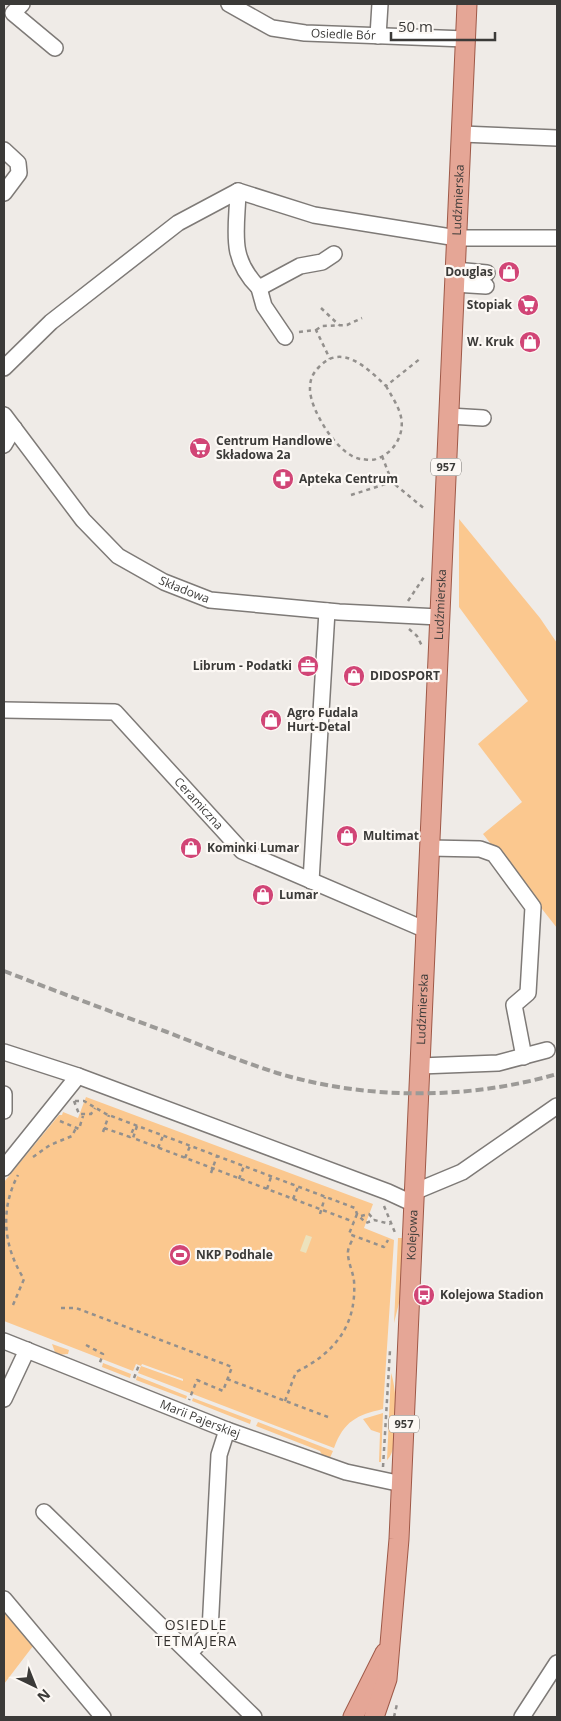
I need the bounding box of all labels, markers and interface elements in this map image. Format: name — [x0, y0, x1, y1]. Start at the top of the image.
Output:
scale bar — [391, 10, 495, 42]
text: 50 m — [398, 16, 433, 36]
street label: Osiedle Bór — [311, 24, 376, 44]
street label: Ludźmierska — [448, 164, 468, 236]
shop icon: Douglas — [497, 260, 521, 284]
place label: Douglas — [445, 263, 493, 280]
supermarket icon: Stopiak — [516, 293, 540, 317]
place label: Stopiak — [467, 296, 513, 313]
shop icon: W. Kruk — [518, 330, 542, 354]
place label: W. Kruk — [467, 333, 515, 350]
place label: Centrum Handlowe Składowa 2a — [216, 432, 332, 463]
supermarket icon: Centrum Handlowe Składowa 2a — [188, 436, 212, 460]
road number: 957 — [431, 458, 461, 476]
pharmacy icon: Apteka Centrum — [271, 467, 295, 491]
place label: Apteka Centrum — [299, 470, 398, 487]
street label: Ludźmierska — [430, 569, 450, 640]
street label: Składowa — [156, 572, 212, 607]
office icon: Librum - Podatki — [296, 654, 320, 678]
place label: Librum - Podatki — [193, 657, 292, 674]
shop icon: DIDOSPORT — [342, 664, 366, 688]
place label: DIDOSPORT — [370, 667, 440, 684]
place label: Agro Fudala Hurt-Detal — [287, 704, 358, 735]
shop icon: Agro Fudala Hurt-Detal — [259, 708, 283, 732]
street label: Ceramiczna — [171, 773, 227, 833]
shop icon: Multimat — [335, 824, 359, 848]
place label: Multimat — [363, 827, 419, 844]
shop icon: Kominki Lumar — [179, 836, 203, 860]
place label: Kominki Lumar — [207, 839, 300, 856]
shop icon: Lumar — [251, 883, 275, 907]
place label: Lumar — [279, 886, 319, 903]
street label: Ludźmierska — [412, 973, 432, 1045]
street label: Kolejowa — [402, 1209, 422, 1261]
sports icon: NKP Podhale — [168, 1243, 192, 1267]
place label: NKP Podhale — [196, 1246, 273, 1263]
bus stop icon: Kolejowa Stadion — [412, 1283, 436, 1307]
place label: Kolejowa Stadion — [440, 1286, 544, 1303]
street label: Marii Pajerskiej — [158, 1395, 243, 1442]
road number: 957 — [389, 1416, 419, 1432]
district label: OSIEDLE TETMAJERA — [155, 1615, 237, 1650]
north arrow — [10, 1661, 60, 1711]
text: N — [34, 1685, 55, 1707]

